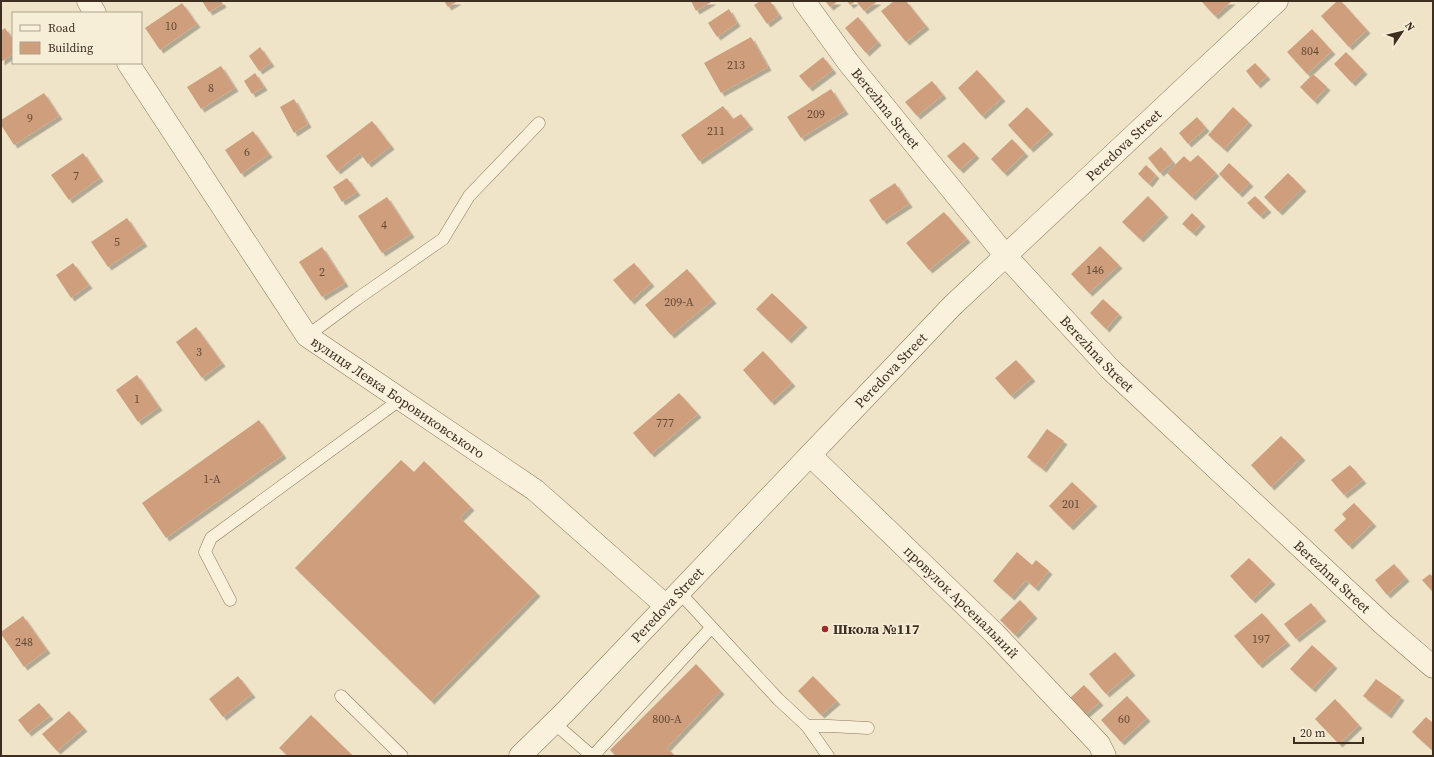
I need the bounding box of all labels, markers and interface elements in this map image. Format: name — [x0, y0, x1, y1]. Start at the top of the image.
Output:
legend — [12, 12, 142, 64]
north arrow — [1382, 12, 1422, 52]
house number: 10 — [165, 18, 177, 34]
text: N — [1401, 19, 1418, 34]
text: Road — [48, 20, 75, 36]
text: Building — [48, 40, 93, 56]
house number: 804 — [1301, 43, 1319, 59]
house number: 213 — [727, 57, 745, 73]
street label: Berezhna Street — [847, 64, 925, 153]
house number: 8 — [208, 80, 214, 96]
street label: Peredova Street — [1081, 104, 1166, 186]
house number: 209 — [807, 106, 825, 122]
house number: 9 — [27, 110, 33, 126]
house number: 211 — [707, 123, 725, 139]
house number: 6 — [244, 144, 250, 160]
house number: 7 — [73, 168, 79, 184]
house number: 4 — [381, 217, 387, 233]
house number: 5 — [114, 234, 120, 250]
house number: 146 — [1086, 262, 1104, 278]
house number: 2 — [319, 264, 325, 280]
house number: 209-А — [664, 294, 694, 310]
street label: Berezhna Street — [1056, 311, 1139, 397]
street label: Peredova Street — [850, 328, 932, 412]
street label: вулиця Левка Боровиковського — [307, 331, 489, 463]
house number: 3 — [196, 344, 202, 360]
house number: 1 — [134, 391, 140, 407]
house number: 777 — [656, 415, 674, 431]
house number: 1-А — [203, 471, 221, 487]
house number: 201 — [1062, 496, 1080, 512]
street label: Berezhna Street — [1289, 535, 1375, 618]
street label: провулок Арсенальний — [899, 541, 1023, 663]
street label: Peredova Street — [626, 562, 708, 647]
place label: Школа №117 — [833, 619, 920, 639]
marker: Школа №117 — [820, 624, 830, 634]
house number: 197 — [1252, 631, 1270, 647]
house number: 248 — [15, 634, 33, 650]
house number: 800-А — [652, 711, 682, 727]
house number: 60 — [1118, 711, 1130, 727]
scale bar — [1294, 719, 1363, 745]
text: 20 m — [1300, 725, 1326, 741]

